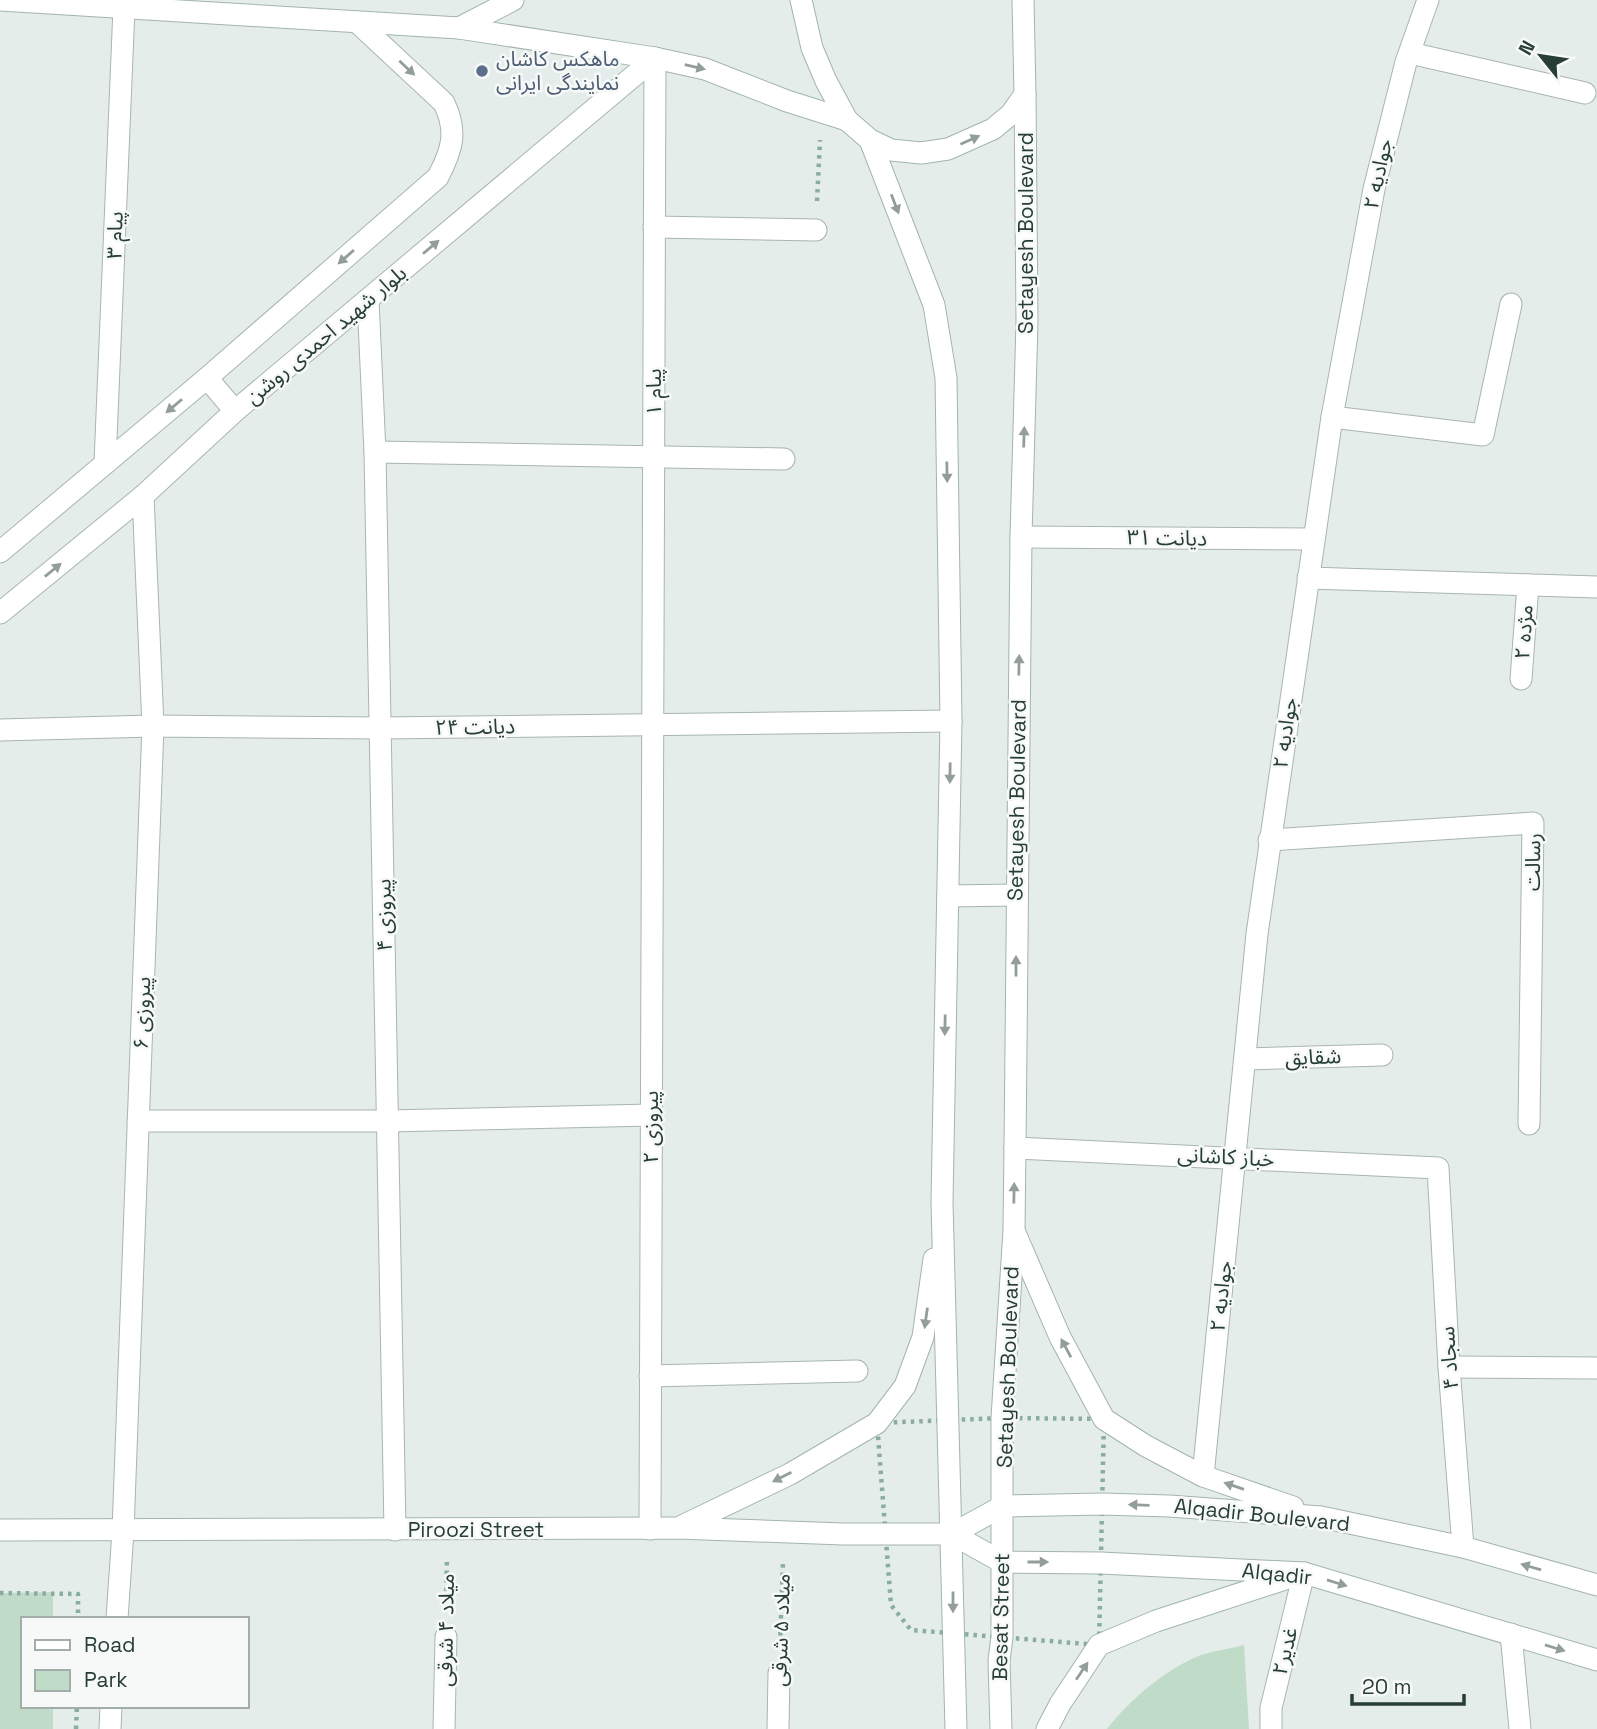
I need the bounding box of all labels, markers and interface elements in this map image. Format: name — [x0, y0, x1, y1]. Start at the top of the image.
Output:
north arrow — [1506, 21, 1576, 91]
text: N — [1513, 36, 1541, 60]
place label: ماهکس کاشان نمایندگی ایرانی — [496, 45, 620, 96]
one-way arrow — [398, 60, 416, 76]
one-way arrow — [684, 62, 706, 73]
marker: ماهکس کاشان نمایندگی ایرانی — [474, 63, 490, 79]
street label: Setayesh Boulevard — [1012, 132, 1039, 334]
one-way arrow — [959, 134, 980, 145]
street label: جوادیه ۲ — [1357, 136, 1398, 212]
one-way arrow — [889, 194, 900, 215]
street label: پیام ۳ — [100, 211, 132, 259]
one-way arrow — [422, 240, 439, 255]
one-way arrow — [337, 249, 355, 265]
street label: بلوار شهید احمدی روشن — [239, 259, 412, 410]
street label: پیام ۱ — [640, 368, 670, 416]
one-way arrow — [165, 398, 183, 414]
one-way arrow — [1018, 426, 1029, 448]
one-way arrow — [942, 461, 953, 483]
street label: دیانت ۳۱ — [1127, 523, 1207, 552]
one-way arrow — [44, 563, 61, 578]
street label: مژده ۲ — [1508, 604, 1539, 660]
one-way arrow — [1013, 653, 1025, 675]
street label: جوادیه ۲ — [1266, 696, 1303, 770]
street label: Setayesh Boulevard — [1001, 699, 1032, 901]
street label: دیانت ۲۴ — [435, 712, 515, 741]
one-way arrow — [944, 762, 956, 784]
street label: رسالت — [1518, 833, 1547, 891]
street label: پیروزی ۴ — [369, 878, 398, 952]
one-way arrow — [1010, 954, 1022, 976]
street label: پیروزی ۶ — [127, 976, 156, 1050]
one-way arrow — [940, 1014, 951, 1036]
street label: شقایق — [1284, 1042, 1342, 1071]
street label: پیروزی ۲ — [637, 1091, 664, 1163]
street label: خباز کاشانی — [1177, 1140, 1275, 1173]
one-way arrow — [1009, 1182, 1020, 1204]
street label: جوادیه ۲ — [1203, 1259, 1238, 1333]
street label: Setayesh Boulevard — [990, 1266, 1025, 1468]
one-way arrow — [920, 1307, 931, 1329]
street label: سجاد ۴ — [1433, 1325, 1464, 1391]
one-way arrow — [1060, 1338, 1072, 1358]
one-way arrow — [772, 1472, 792, 1483]
one-way arrow — [1223, 1480, 1244, 1491]
street label: Alqadir Boulevard — [1173, 1492, 1351, 1537]
one-way arrow — [1127, 1499, 1149, 1510]
street label: Piroozi Street — [408, 1516, 544, 1543]
street label: Besat Street — [986, 1553, 1015, 1681]
one-way arrow — [1027, 1556, 1049, 1568]
street label: Alqadir — [1241, 1556, 1313, 1591]
one-way arrow — [1521, 1561, 1542, 1571]
street label: میلاد ۴ شرقی — [431, 1573, 460, 1687]
street label: میلاد ۵ شرقی — [765, 1573, 796, 1687]
one-way arrow — [1327, 1578, 1348, 1588]
one-way arrow — [947, 1592, 959, 1614]
legend — [21, 1617, 248, 1708]
street label: غدیر۲ — [1266, 1624, 1303, 1678]
text: Road — [84, 1631, 136, 1658]
one-way arrow — [1545, 1643, 1566, 1653]
one-way arrow — [1075, 1661, 1088, 1680]
scale bar — [1352, 1662, 1464, 1706]
text: Park — [84, 1666, 128, 1693]
text: 20 m — [1362, 1673, 1412, 1700]

